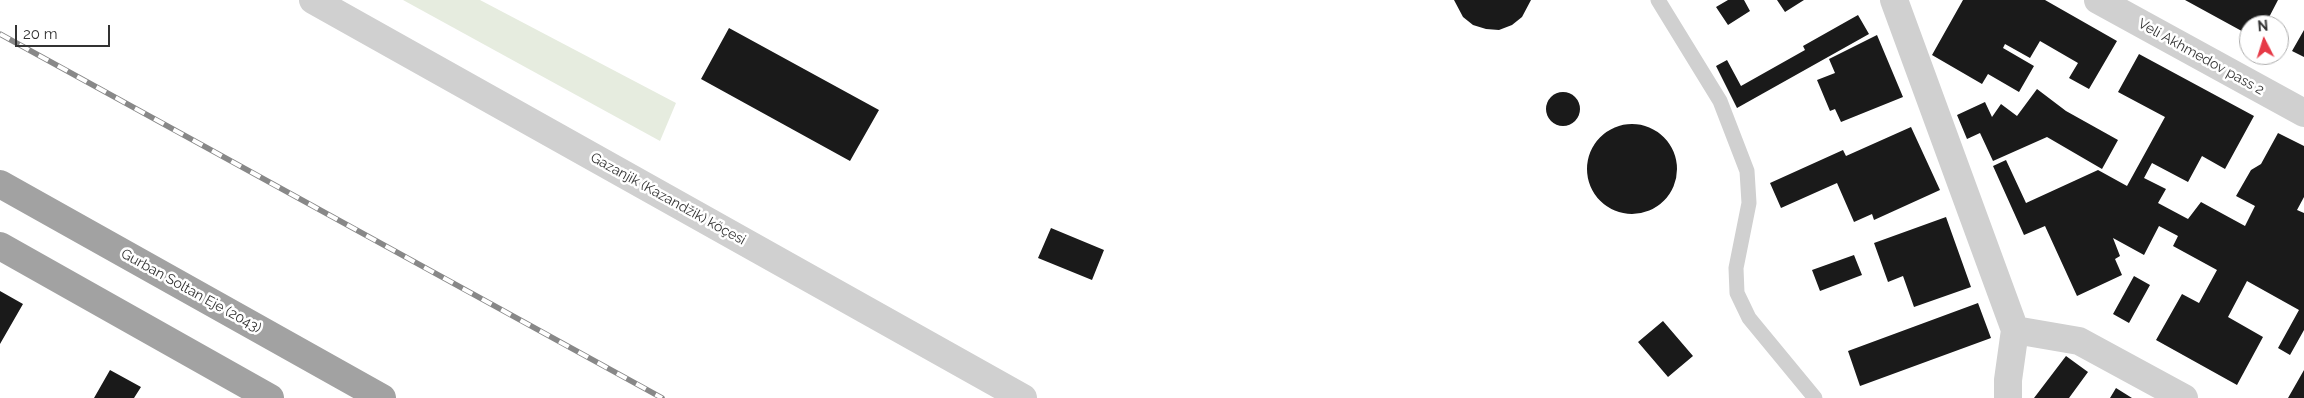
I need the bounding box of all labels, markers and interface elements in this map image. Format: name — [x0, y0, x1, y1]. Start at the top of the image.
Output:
scale bar — [18, 15, 112, 47]
street label: Veli Akhmedov pass 2 — [2135, 15, 2267, 99]
north arrow — [2239, 15, 2289, 65]
text: N — [2257, 18, 2269, 34]
text: 20 m — [23, 25, 58, 43]
street label: Gazanjik (Kazandžik) köçesi — [587, 149, 749, 249]
street label: Gurban Soltan Eje (2043) — [118, 245, 264, 337]

